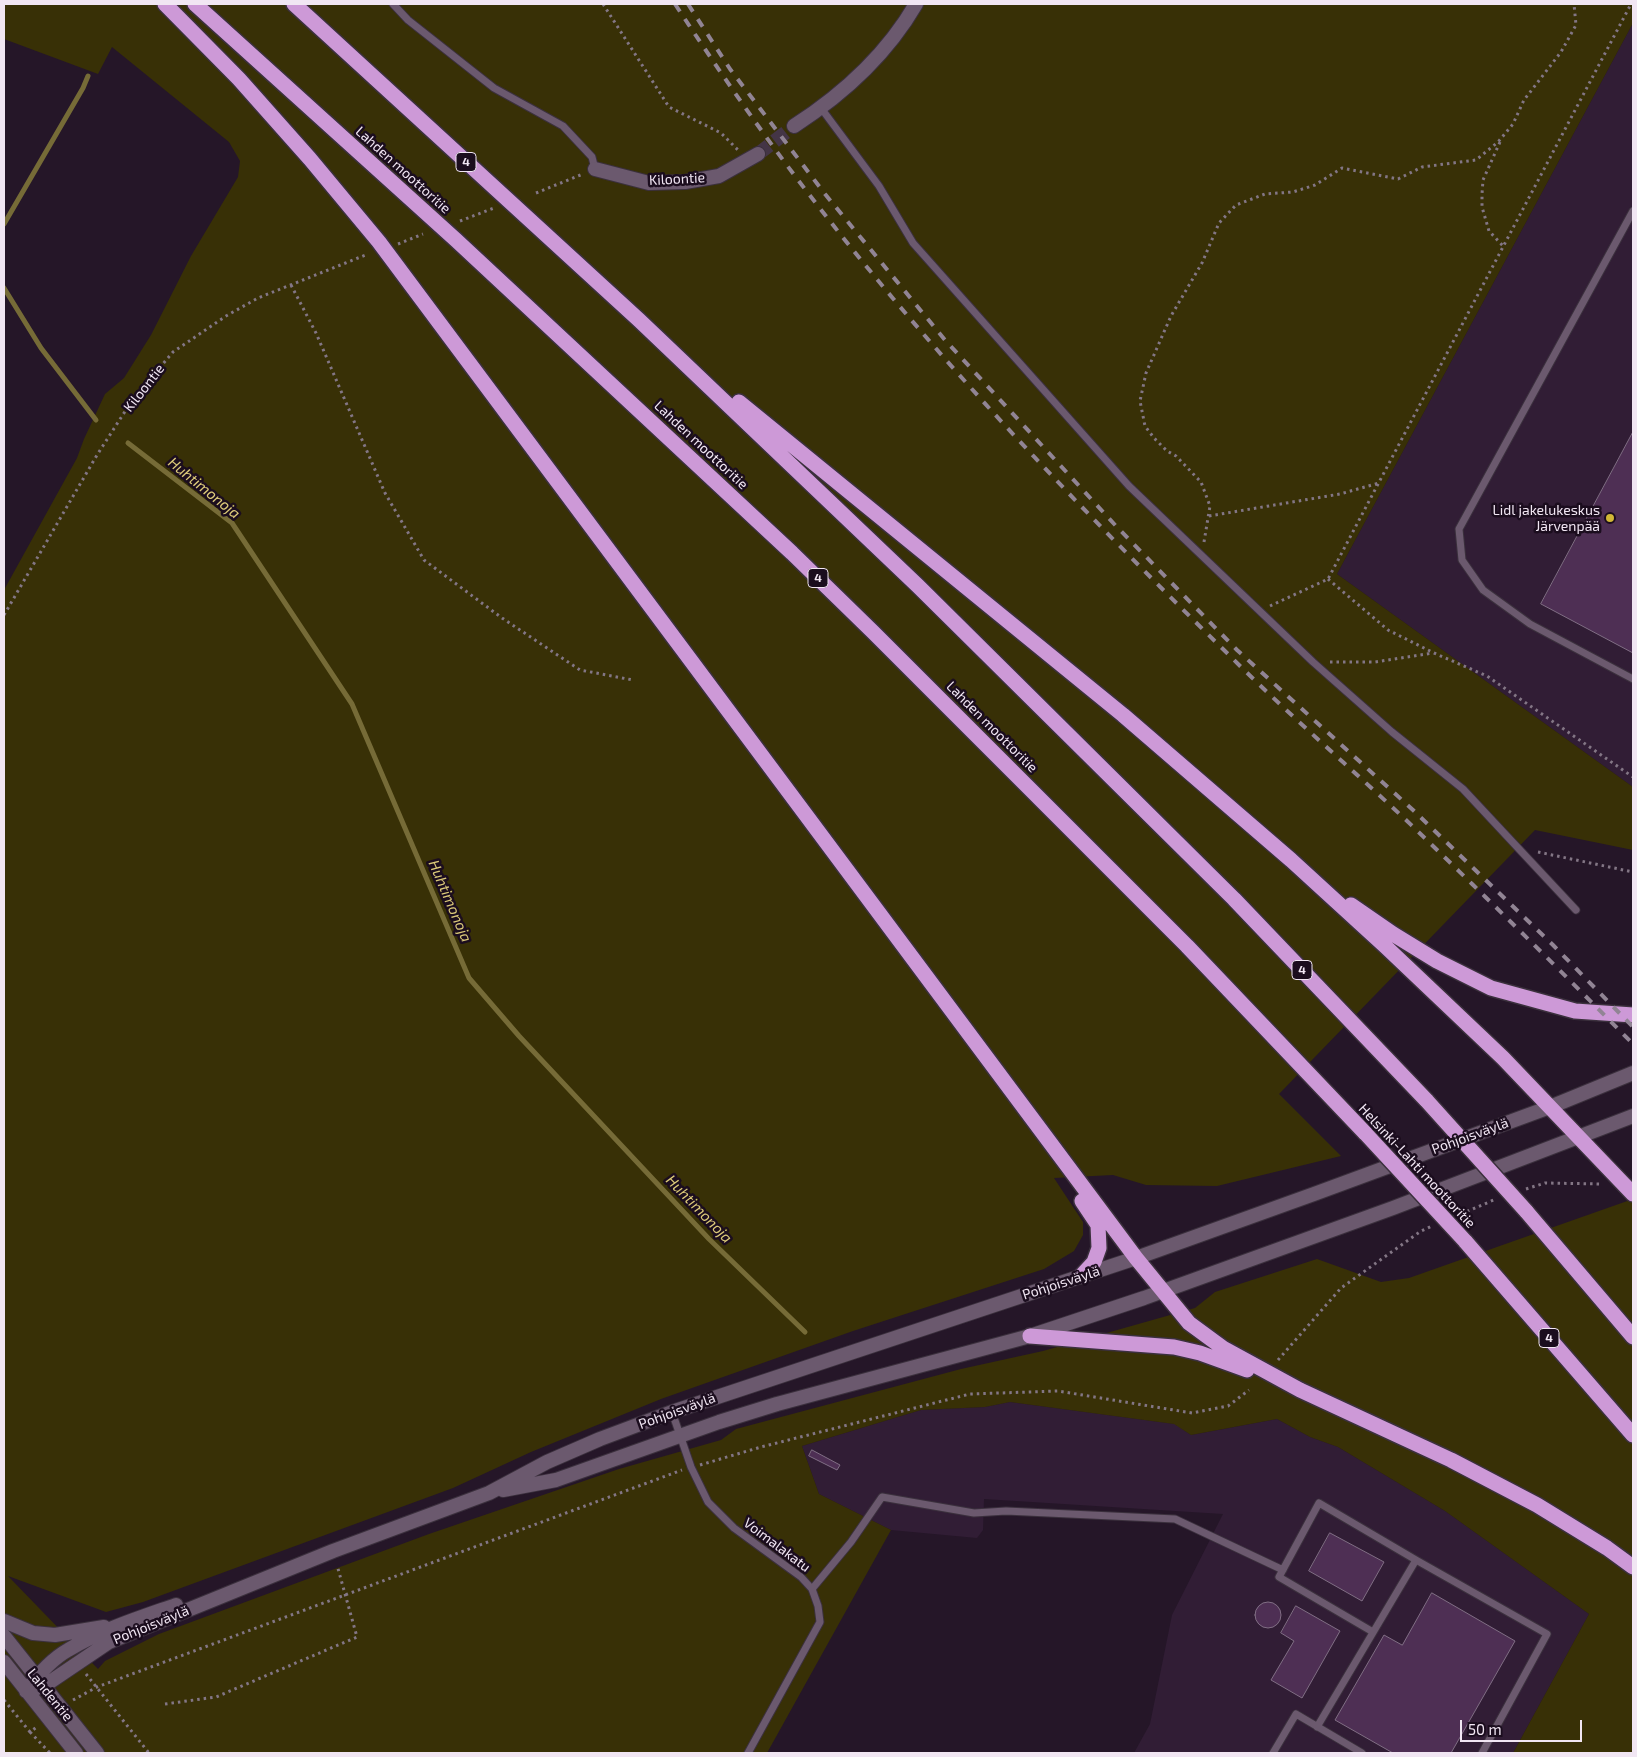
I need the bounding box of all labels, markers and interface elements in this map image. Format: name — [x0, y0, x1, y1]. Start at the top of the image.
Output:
street label: Lahden moottoritie — [352, 123, 454, 217]
road number: 4 — [456, 152, 476, 172]
street label: Kiloontie — [648, 169, 706, 189]
street label: Kiloontie — [120, 361, 168, 415]
street label: Lahden moottoritie — [651, 397, 751, 493]
water label: Huhtimonoja — [164, 453, 244, 523]
place label: Lidl jakelukeskus Järvenpää — [1493, 502, 1600, 534]
marker: Lidl jakelukeskus Järvenpää — [1604, 512, 1616, 524]
road number: 4 — [808, 568, 828, 588]
street label: Lahden moottoritie — [943, 678, 1041, 776]
water label: Huhtimonoja — [425, 857, 475, 945]
road number: 4 — [1292, 960, 1312, 980]
street label: Helsinki-Lahti moottoritie — [1355, 1100, 1479, 1232]
street label: Pohjoisväylä — [1429, 1114, 1511, 1158]
water label: Huhtimonoja — [662, 1171, 736, 1247]
street label: Pohjoisväylä — [1020, 1263, 1102, 1303]
road number: 4 — [1539, 1329, 1559, 1348]
street label: Pohjoisväylä — [636, 1389, 718, 1433]
street label: Voimalakatu — [740, 1514, 814, 1576]
street label: Pohjoisväylä — [111, 1602, 191, 1648]
street label: Lahdentie — [24, 1665, 76, 1725]
scale bar — [1462, 1710, 1584, 1742]
text: 50 m — [1468, 1720, 1502, 1738]

